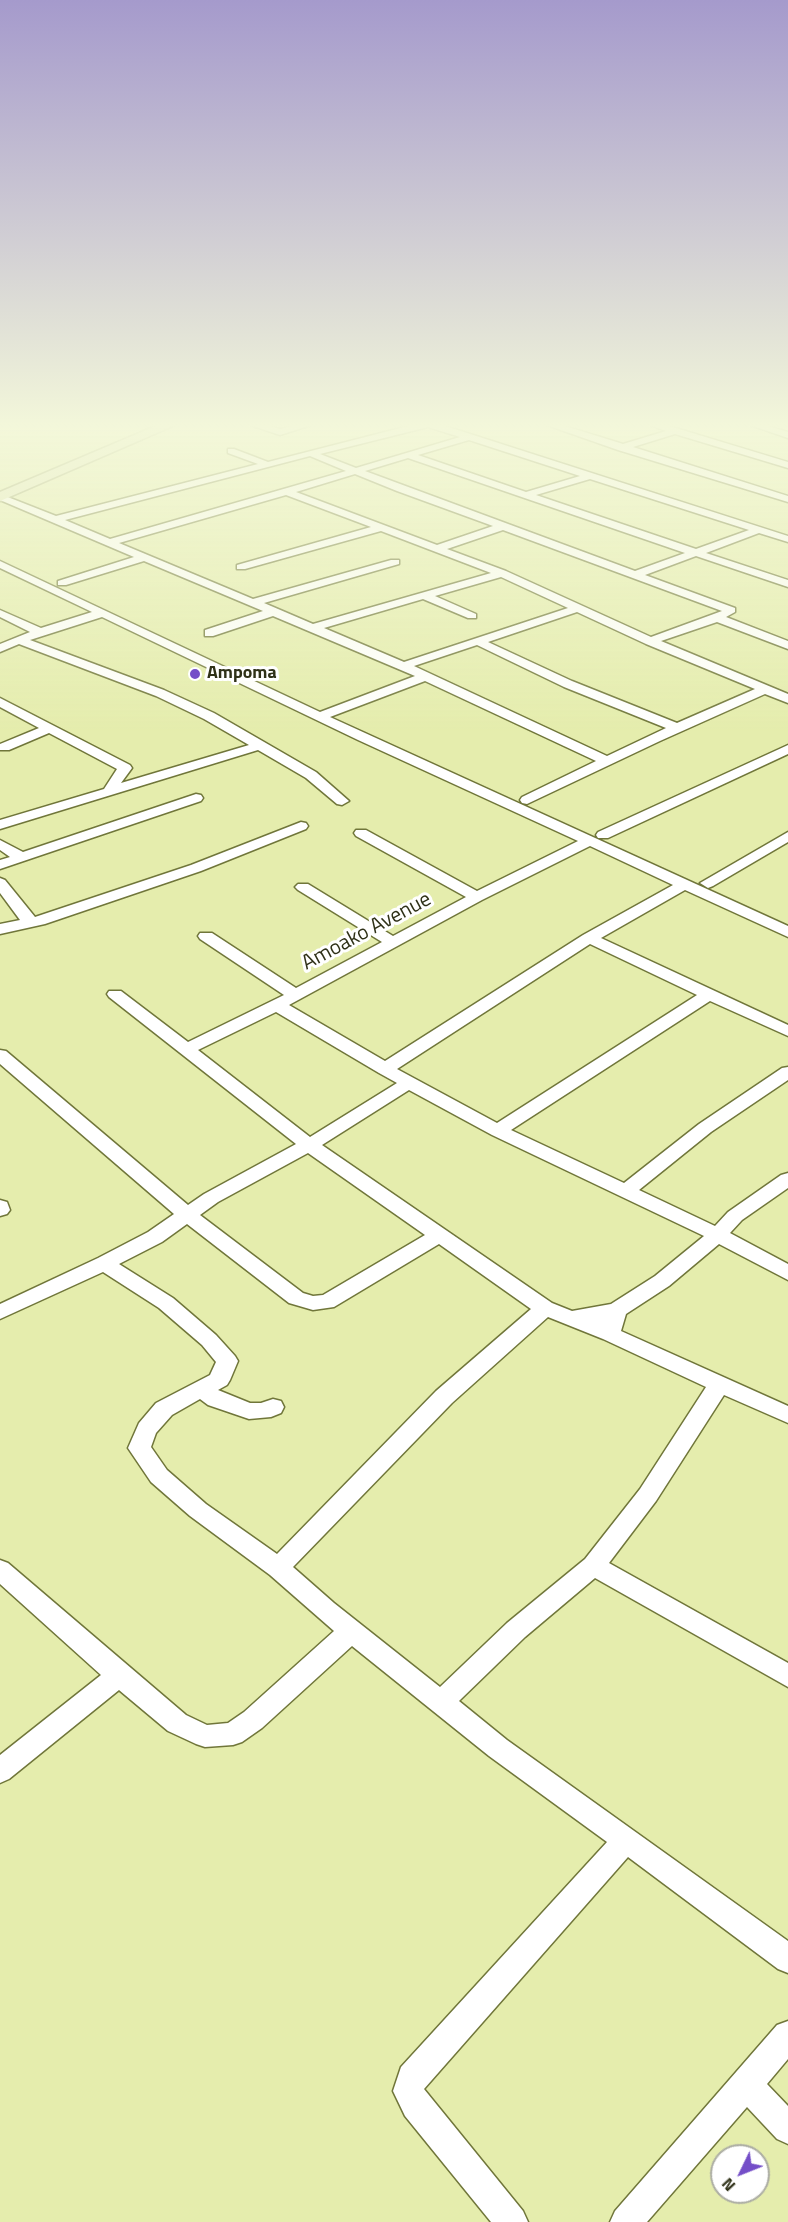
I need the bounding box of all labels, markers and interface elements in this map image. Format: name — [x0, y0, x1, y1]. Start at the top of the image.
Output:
place label: Ampoma — [207, 663, 277, 685]
marker: Ampoma — [188, 667, 202, 681]
street label: Amoako Avenue — [298, 887, 436, 977]
north arrow — [710, 2144, 770, 2204]
text: N — [716, 2173, 741, 2197]

